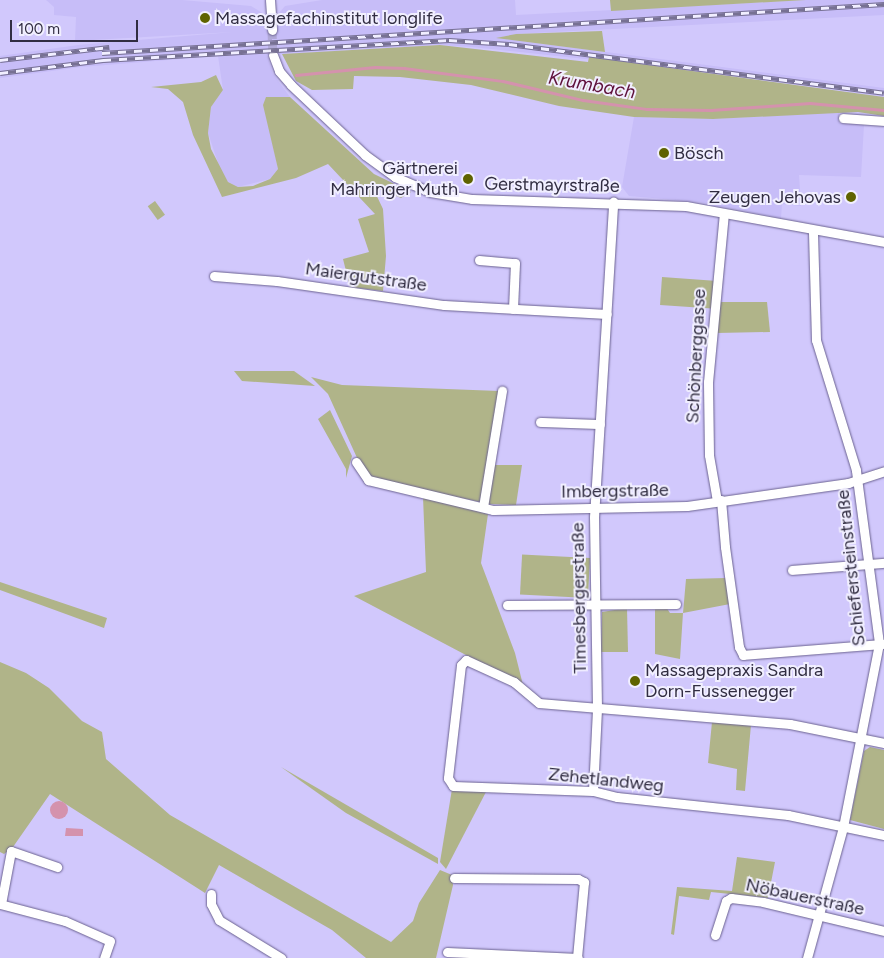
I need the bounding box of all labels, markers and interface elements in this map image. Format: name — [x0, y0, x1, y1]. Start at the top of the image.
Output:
place label: Massagefachinstitut longlife — [215, 7, 443, 29]
scale bar — [12, 10, 140, 42]
marker: Massagefachinstitut longlife — [199, 12, 211, 24]
text: 100 m — [18, 20, 60, 38]
water label: Krumbach — [547, 66, 637, 104]
place label: Bösch — [674, 142, 724, 164]
marker: Bösch — [658, 147, 670, 159]
place label: Gärtnerei Mahringer Muth — [330, 158, 458, 200]
marker: Gärtnerei Mahringer Muth — [462, 173, 474, 185]
street label: Gerstmayrstraße — [484, 173, 620, 197]
place label: Zeugen Jehovas — [709, 186, 841, 208]
marker: Zeugen Jehovas — [845, 191, 857, 203]
street label: Maiergutstraße — [304, 258, 428, 296]
street label: Schönberggasse — [682, 288, 710, 424]
street label: Imbergstraße — [561, 479, 669, 503]
street label: Schiefersteinstraße — [832, 489, 870, 647]
street label: Timesbergerstraße — [567, 522, 591, 674]
place label: Massagepraxis Sandra Dorn-Fussenegger — [645, 660, 823, 702]
marker: Massagepraxis Sandra Dorn-Fussenegger — [629, 675, 641, 687]
street label: Zehetlandweg — [547, 763, 665, 797]
street label: Nöbauerstraße — [744, 874, 866, 920]

